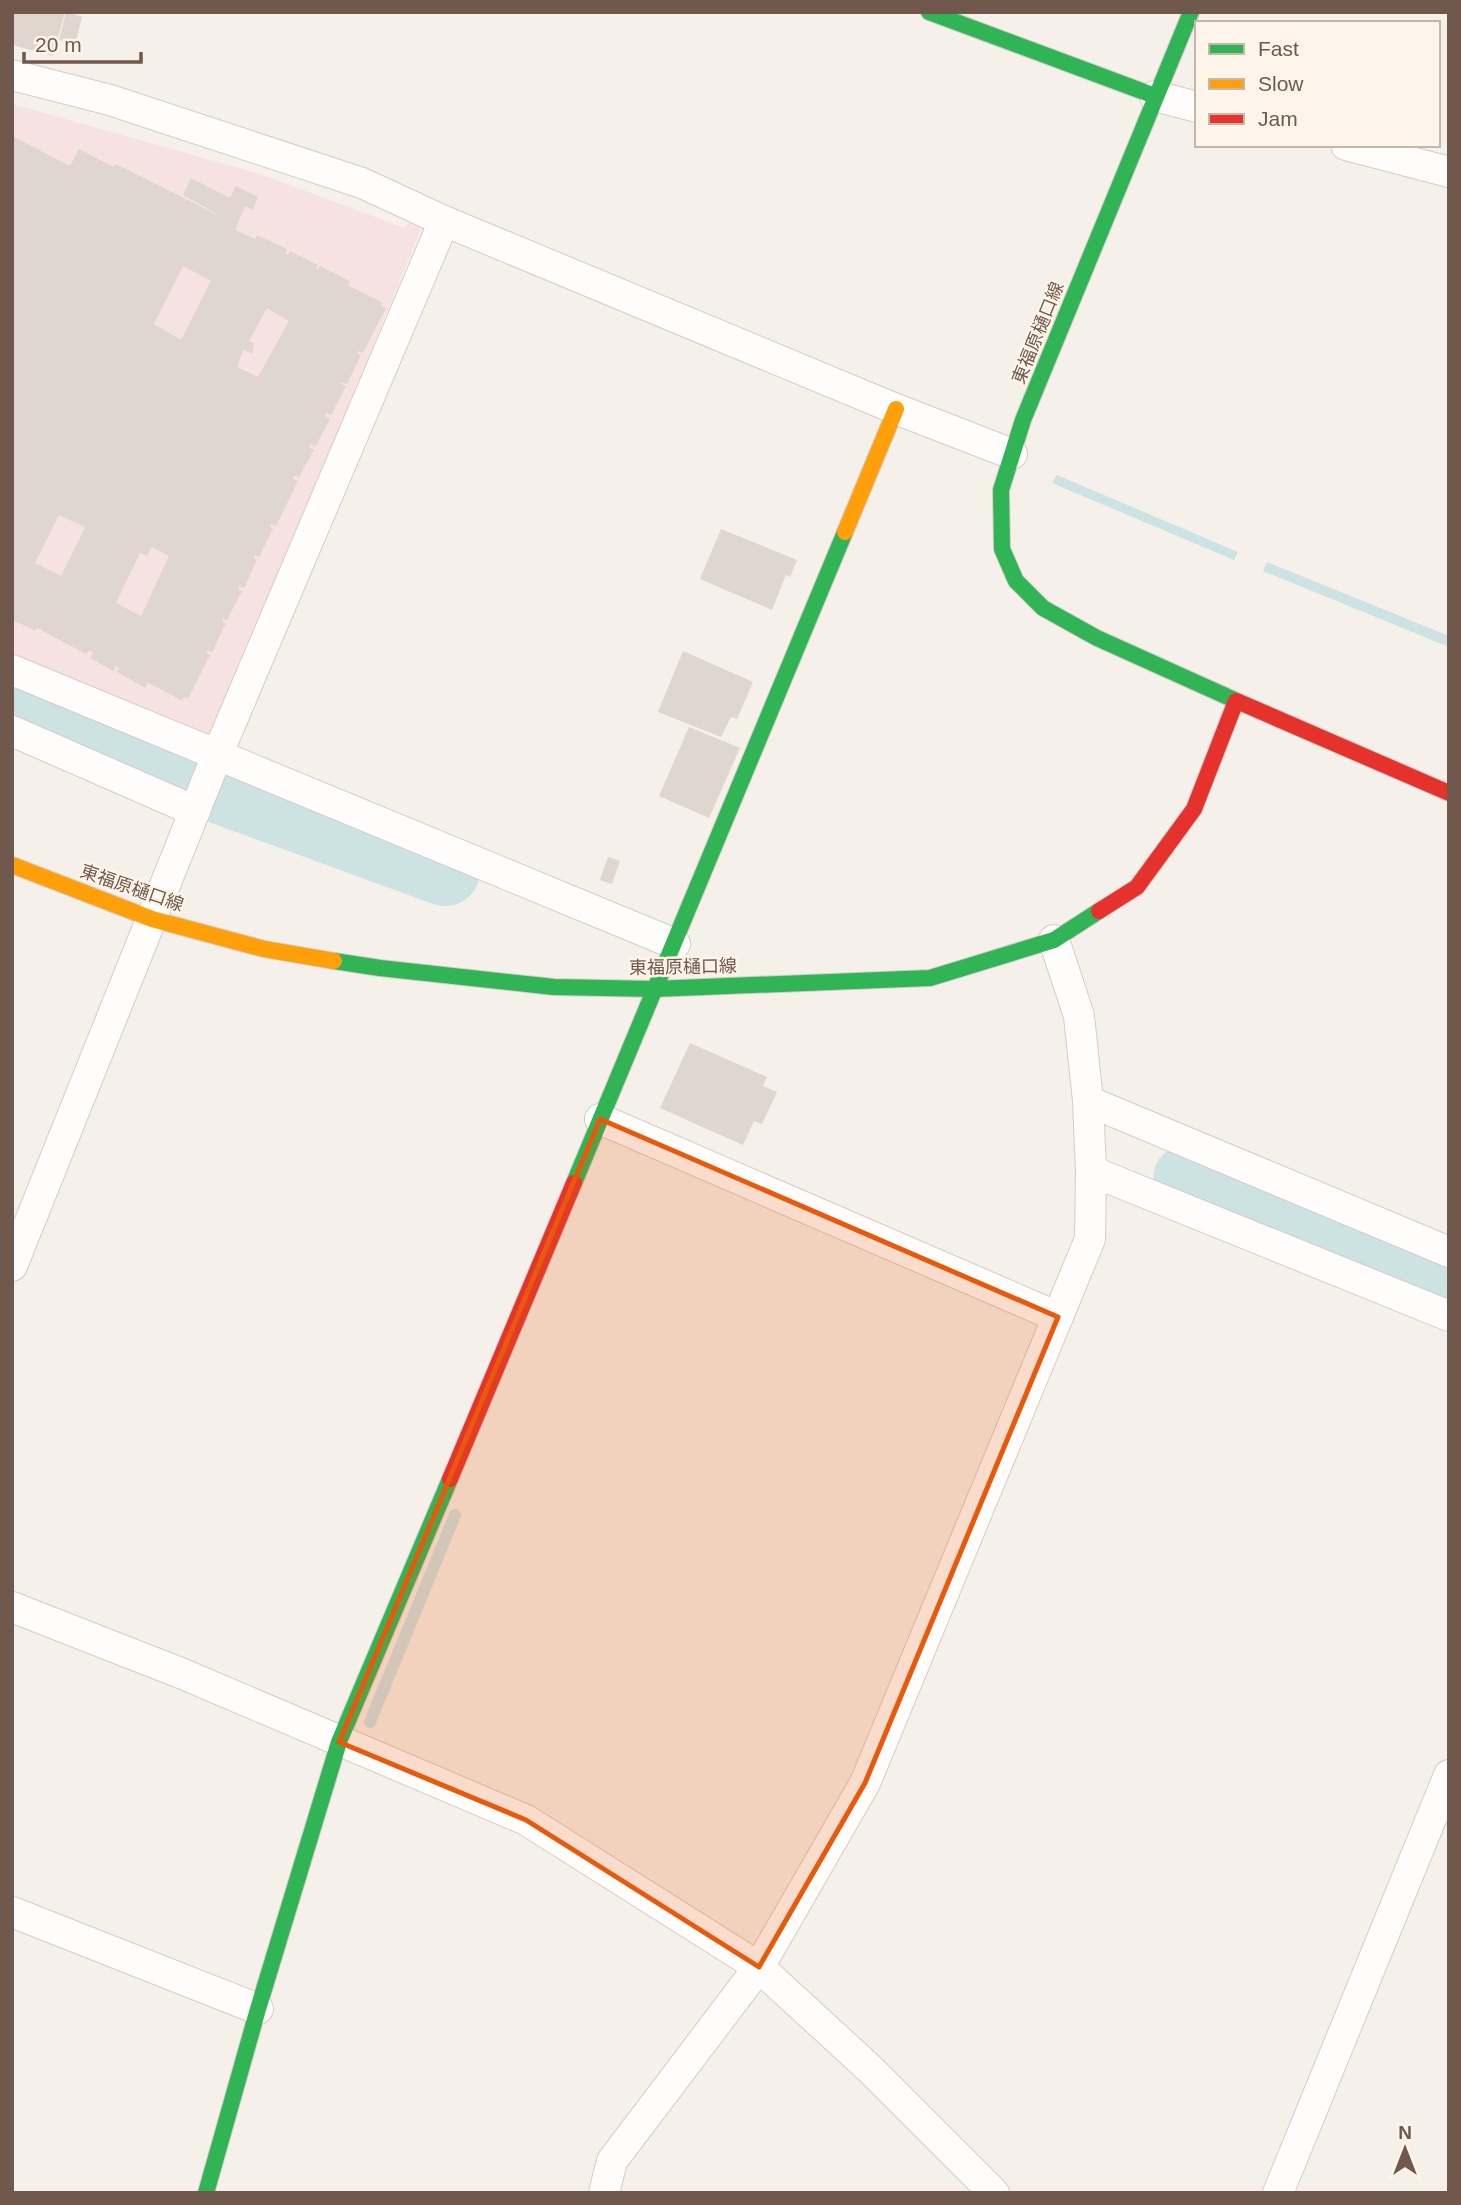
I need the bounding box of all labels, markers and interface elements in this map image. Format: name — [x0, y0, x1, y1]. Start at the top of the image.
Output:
scale bar — [24, 21, 142, 65]
legend — [1195, 21, 1440, 147]
text: 20 m — [35, 33, 82, 56]
text: Fast — [1258, 37, 1299, 60]
text: Slow — [1258, 72, 1304, 95]
text: Jam — [1258, 107, 1298, 130]
street label: 東福原樋口線 — [1008, 279, 1068, 387]
street label: 東福原樋口線 — [78, 861, 186, 915]
street label: 東福原樋口線 — [629, 956, 737, 978]
north arrow — [1370, 2114, 1440, 2184]
text: N — [1398, 2122, 1412, 2143]

